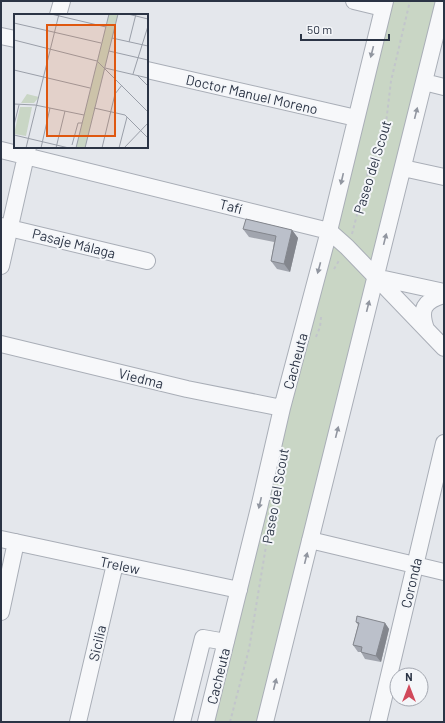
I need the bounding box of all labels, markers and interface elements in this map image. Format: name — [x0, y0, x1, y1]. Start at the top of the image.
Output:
inset map — [14, 14, 148, 148]
scale bar — [301, 16, 389, 42]
text: 50 m — [307, 22, 332, 36]
one-way arrow — [369, 46, 375, 59]
street label: Doctor Manuel Moreno — [184, 71, 320, 117]
one-way arrow — [414, 107, 420, 119]
street label: Paseo del Scout — [350, 118, 394, 216]
one-way arrow — [338, 173, 344, 185]
street label: Tafí — [218, 195, 244, 217]
street label: Pasaje Málaga — [31, 224, 117, 262]
one-way arrow — [382, 233, 388, 245]
one-way arrow — [316, 262, 322, 275]
one-way arrow — [366, 299, 372, 312]
street label: Cacheuta — [279, 331, 311, 391]
street label: Viedma — [117, 364, 165, 392]
one-way arrow — [335, 426, 341, 438]
street label: Paseo del Scout — [258, 447, 292, 545]
one-way arrow — [257, 497, 263, 509]
street label: Trelew — [99, 552, 141, 578]
one-way arrow — [303, 552, 309, 564]
street label: Coronda — [397, 556, 425, 610]
street label: Sicilia — [85, 623, 109, 663]
street label: Cacheuta — [203, 646, 233, 706]
north arrow — [389, 667, 429, 707]
text: N — [405, 670, 413, 683]
one-way arrow — [272, 678, 278, 690]

